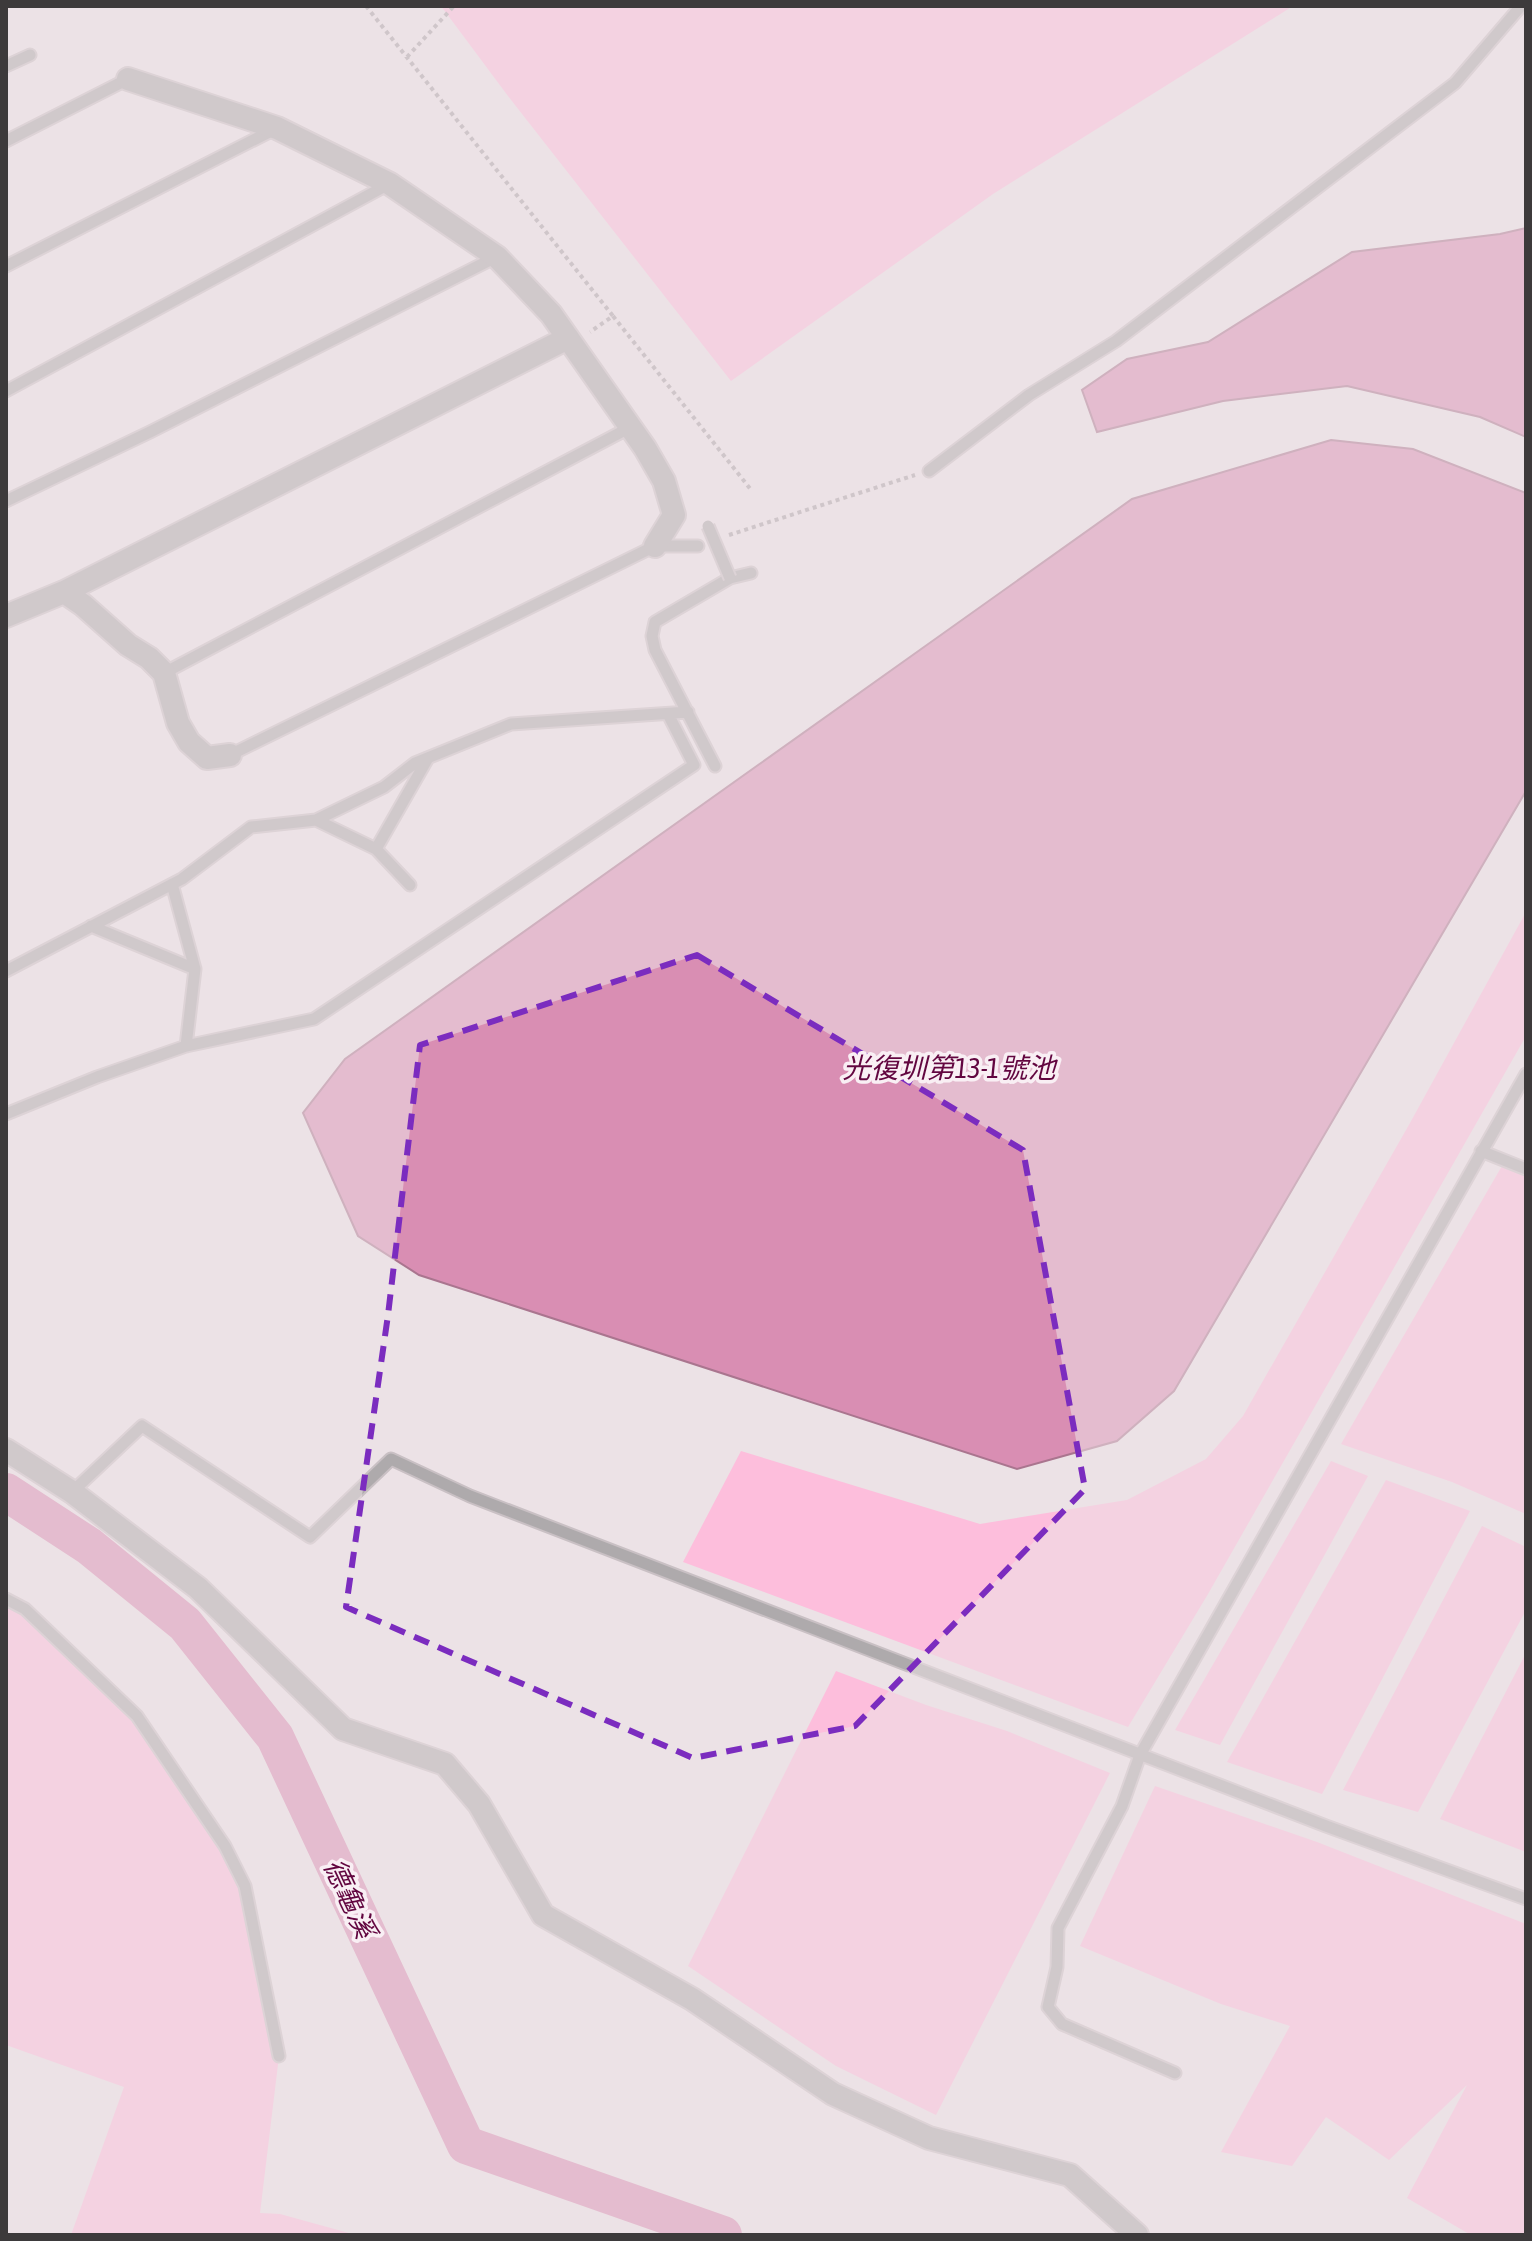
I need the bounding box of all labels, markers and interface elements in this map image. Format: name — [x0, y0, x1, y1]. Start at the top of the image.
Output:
water label: 光復圳第13-1號池 — [842, 1052, 1059, 1084]
water label: 德龜溪 — [318, 1853, 384, 1946]

